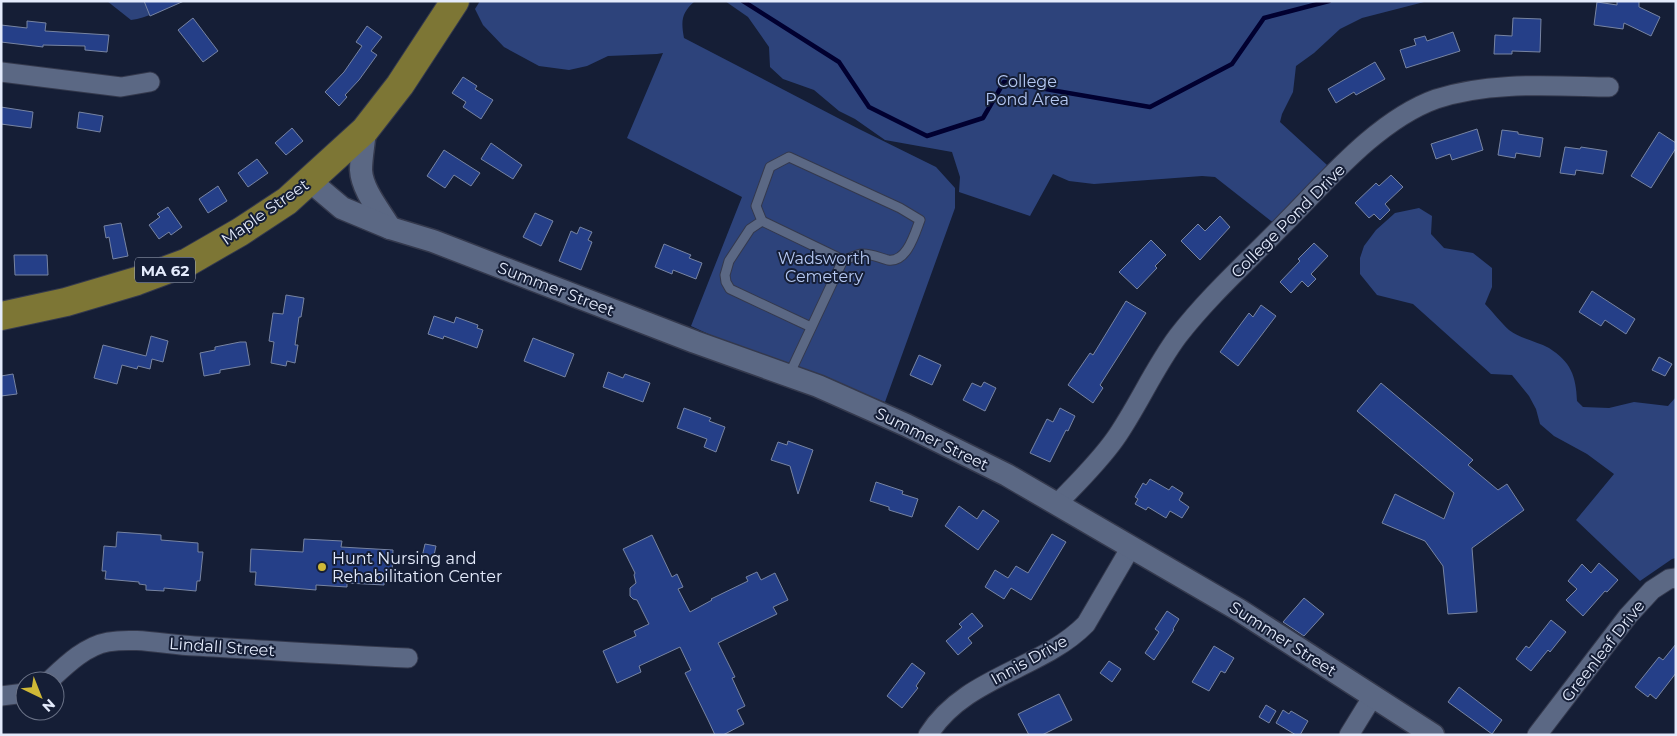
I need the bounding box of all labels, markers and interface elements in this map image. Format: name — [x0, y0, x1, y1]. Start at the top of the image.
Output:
park label: College Pond Area — [985, 72, 1069, 109]
street label: College Pond Drive — [1227, 160, 1349, 282]
street label: Maple Street — [218, 175, 313, 249]
park label: Wadsworth Cemetery — [778, 249, 870, 286]
road number: MA 62 — [135, 258, 195, 282]
street label: Summer Street — [495, 258, 617, 320]
street label: Summer Street — [872, 403, 992, 475]
place label: Hunt Nursing and Rehabilitation Center — [332, 549, 502, 586]
marker: Hunt Nursing and Rehabilitation Center — [316, 561, 328, 573]
street label: Summer Street — [1226, 597, 1340, 681]
street label: Greenleaf Drive — [1558, 597, 1648, 705]
street label: Innis Drive — [987, 631, 1071, 689]
street label: Lindall Street — [168, 634, 276, 660]
north arrow — [15, 671, 65, 721]
text: N — [39, 695, 59, 716]

